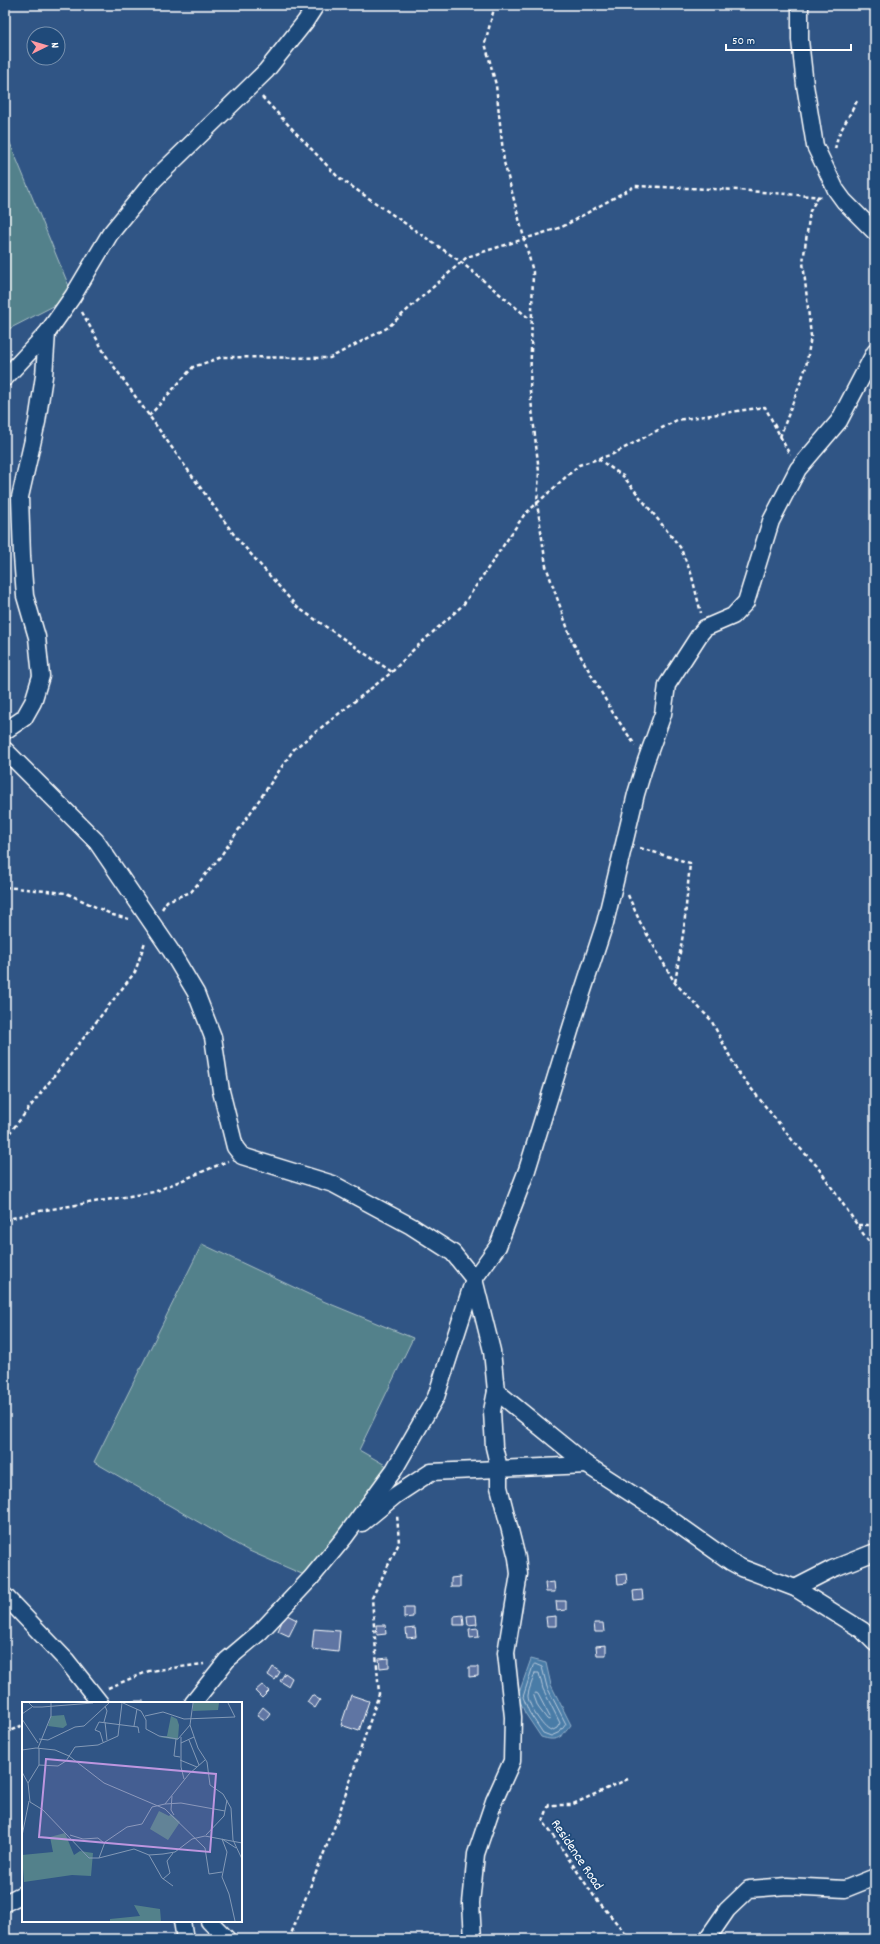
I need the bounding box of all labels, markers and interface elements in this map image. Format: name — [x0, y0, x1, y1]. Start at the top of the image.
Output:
north arrow — [26, 26, 66, 66]
scale bar — [726, 26, 851, 52]
text: 50 m — [732, 33, 755, 50]
text: N — [46, 42, 62, 49]
inset map — [22, 1702, 242, 1922]
street label: Residence Road — [545, 1816, 608, 1895]

